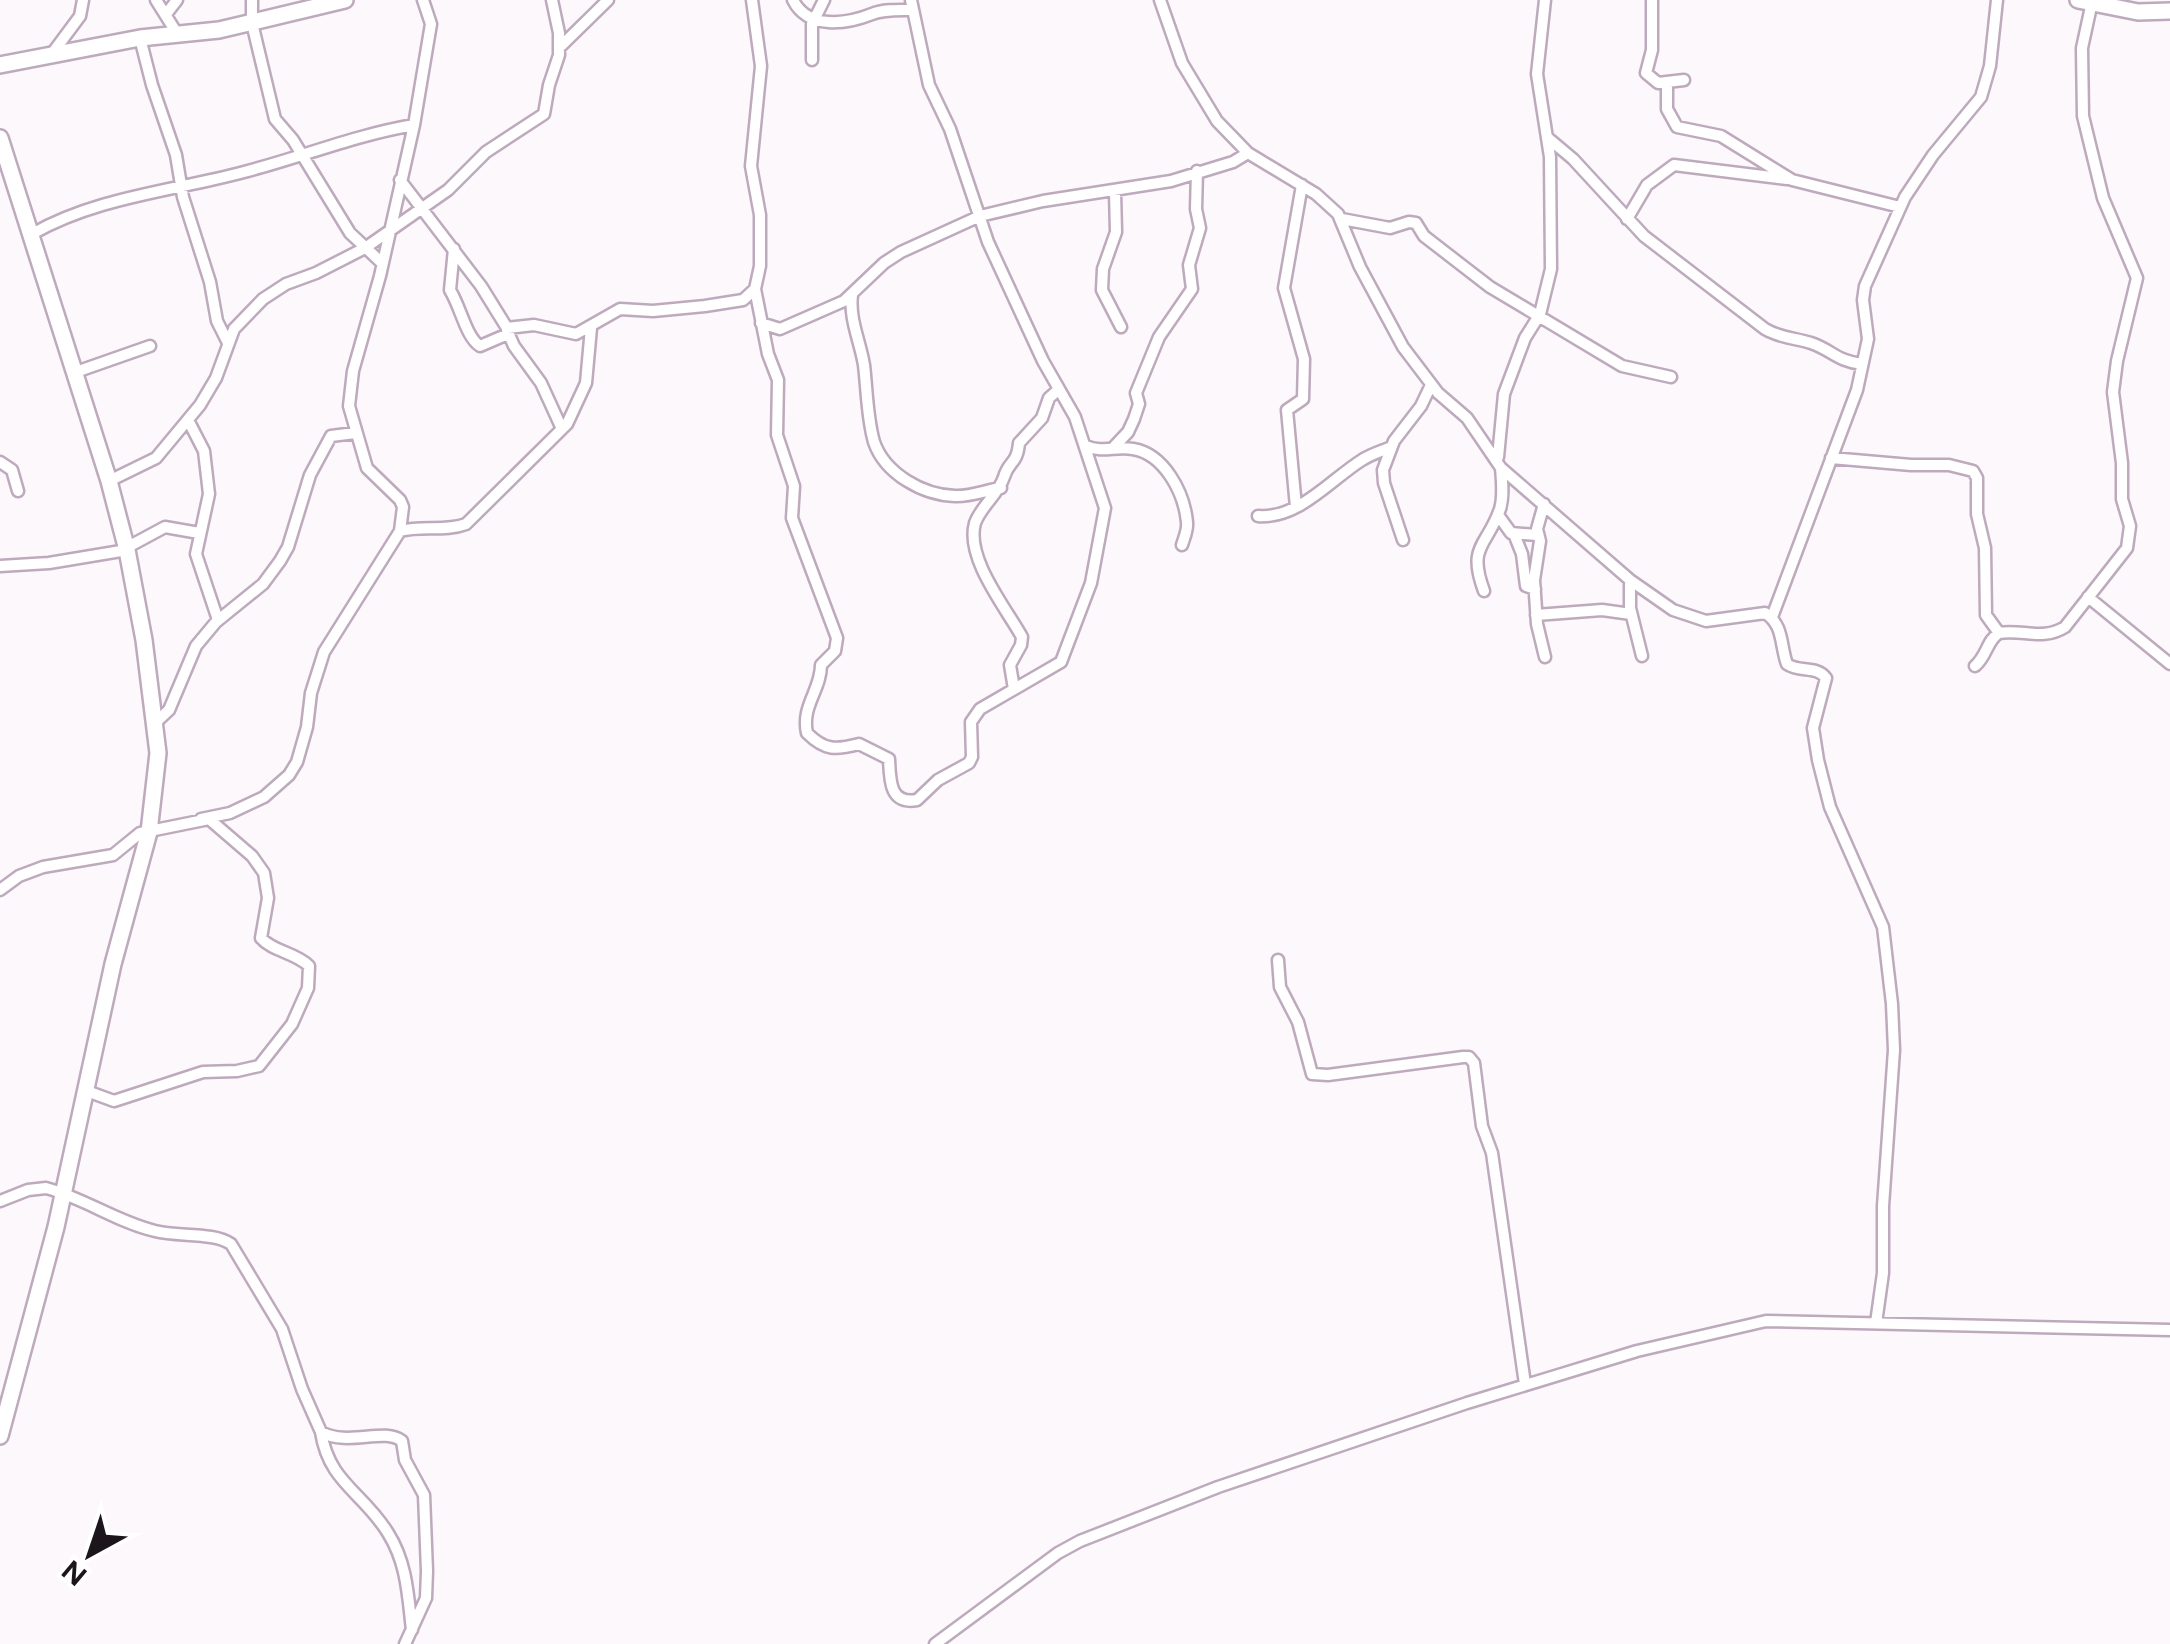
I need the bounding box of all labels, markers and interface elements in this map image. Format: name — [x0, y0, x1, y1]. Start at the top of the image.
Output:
north arrow — [40, 1504, 140, 1604]
text: N — [55, 1553, 93, 1593]

